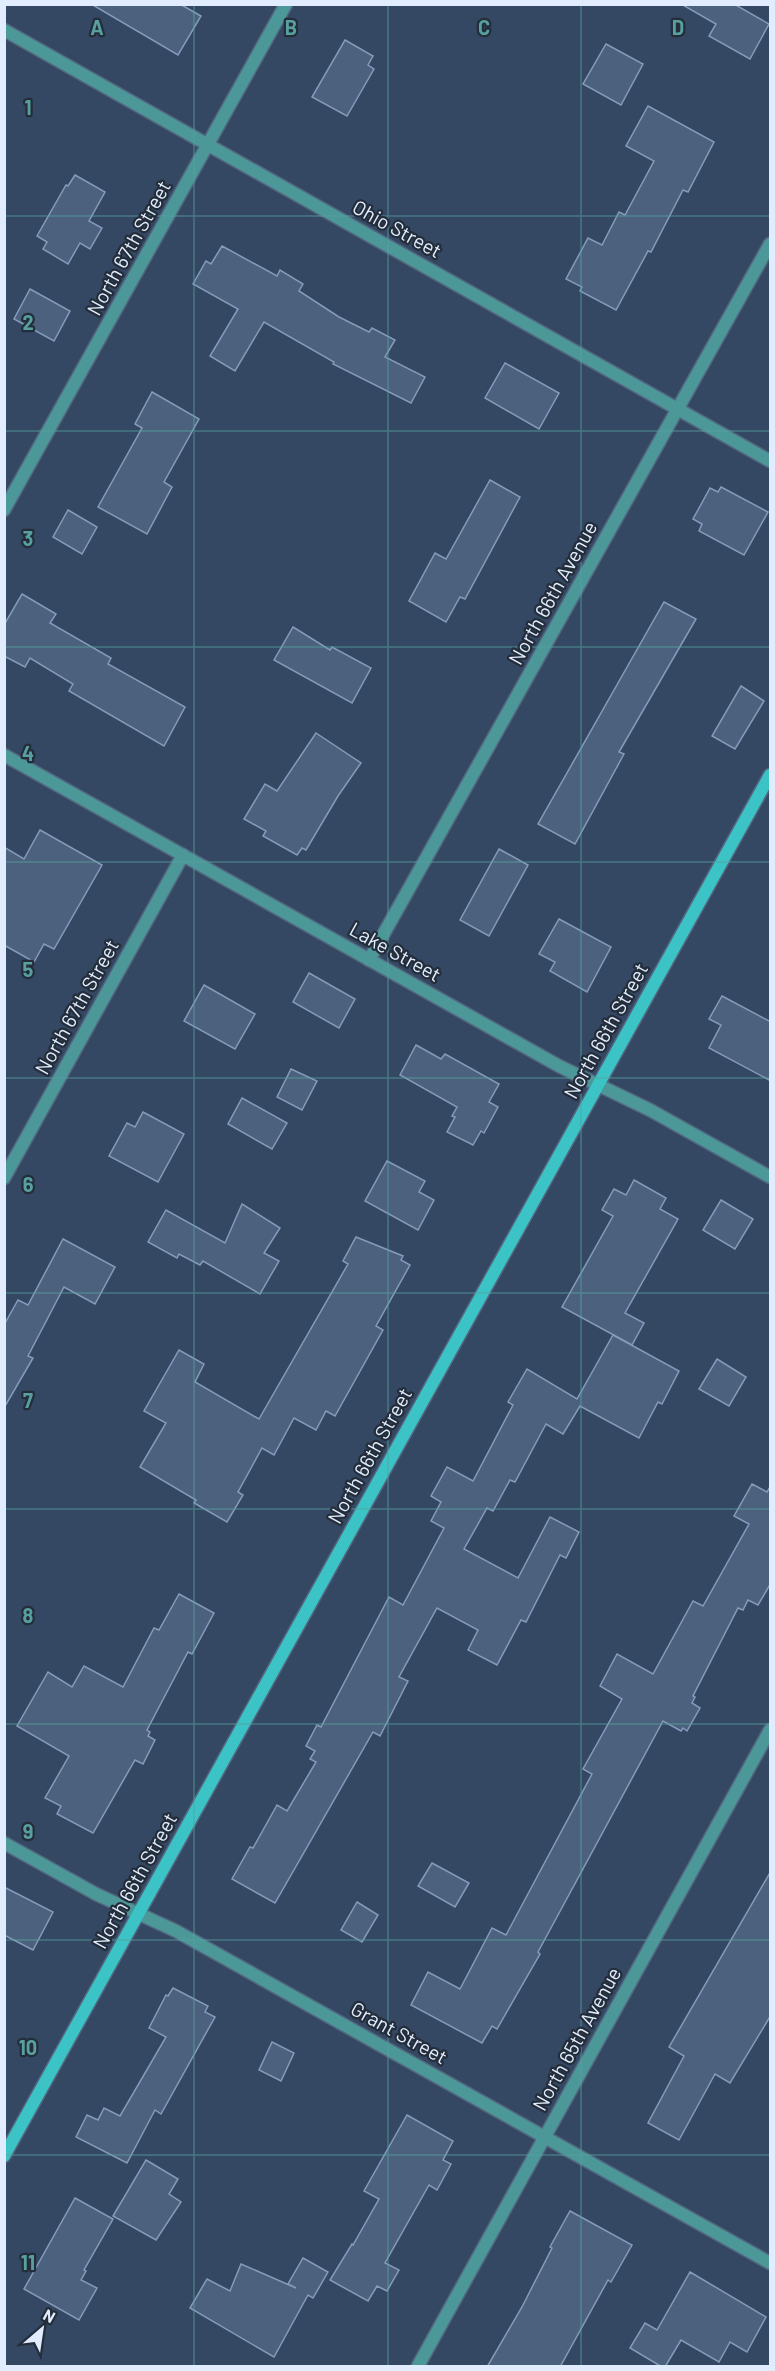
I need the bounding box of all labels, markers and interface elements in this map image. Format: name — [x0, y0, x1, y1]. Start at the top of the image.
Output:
text: A — [90, 15, 104, 39]
text: B — [285, 15, 297, 39]
text: C — [478, 15, 490, 39]
text: D — [672, 15, 684, 39]
text: 1 — [24, 95, 32, 119]
street label: North 67th Street — [81, 176, 175, 319]
street label: Ohio Street — [349, 194, 446, 262]
text: 2 — [22, 310, 34, 334]
street label: North 66th Avenue — [503, 517, 601, 668]
text: 3 — [23, 526, 33, 550]
text: 4 — [22, 741, 34, 765]
street label: Lake Street — [346, 916, 445, 986]
street label: North 67th Street — [29, 935, 123, 1078]
text: 5 — [23, 957, 34, 981]
street label: North 66th Street — [558, 959, 652, 1103]
text: 6 — [23, 1172, 34, 1196]
street label: North 66th Street — [322, 1384, 416, 1528]
text: 7 — [23, 1388, 33, 1412]
text: 8 — [23, 1603, 34, 1627]
street label: North 66th Street — [87, 1809, 181, 1953]
text: 9 — [23, 1819, 33, 1843]
street label: North 65th Avenue — [527, 1963, 625, 2114]
street label: Grant Street — [347, 1996, 452, 2068]
text: 10 — [19, 2035, 37, 2059]
text: 11 — [21, 2250, 35, 2274]
north arrow — [12, 2299, 72, 2359]
text: N — [40, 2305, 59, 2326]

